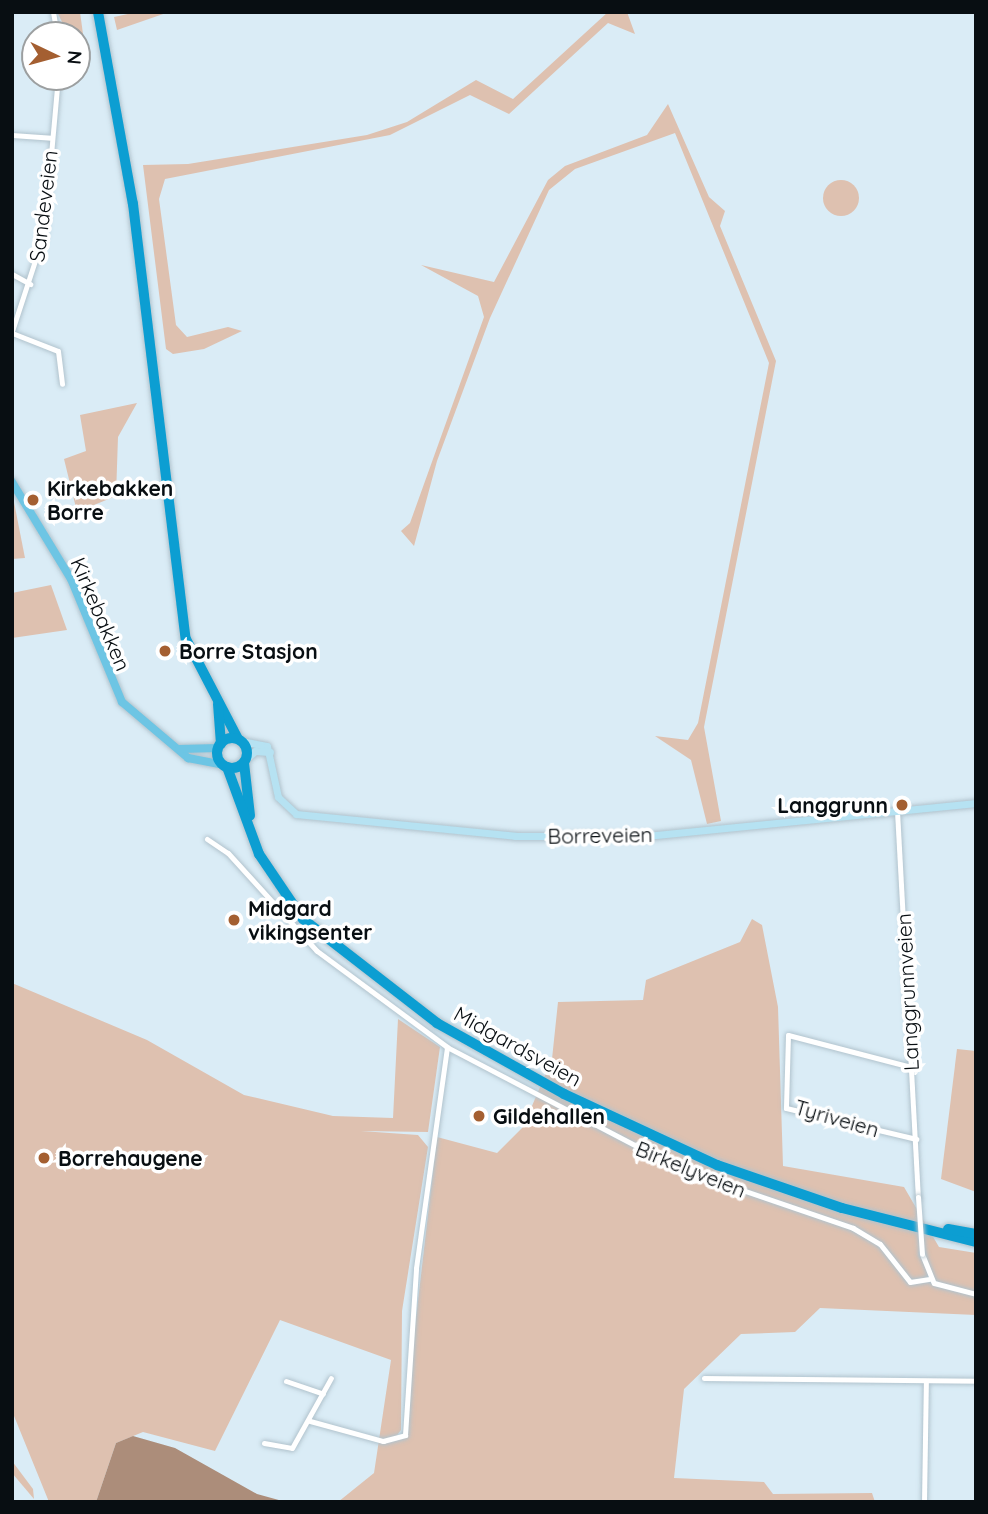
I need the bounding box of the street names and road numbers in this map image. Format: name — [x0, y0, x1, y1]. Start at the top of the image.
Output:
street label: Sandeveien — [24, 149, 62, 263]
street label: Kirkebakken — [66, 554, 136, 674]
street label: Borreveien — [547, 821, 653, 849]
street label: Langgrunnveien — [890, 913, 924, 1071]
street label: Midgardsveien — [450, 1001, 586, 1091]
street label: Tyriveien — [792, 1094, 882, 1142]
street label: Birkelyveien — [632, 1135, 750, 1203]

